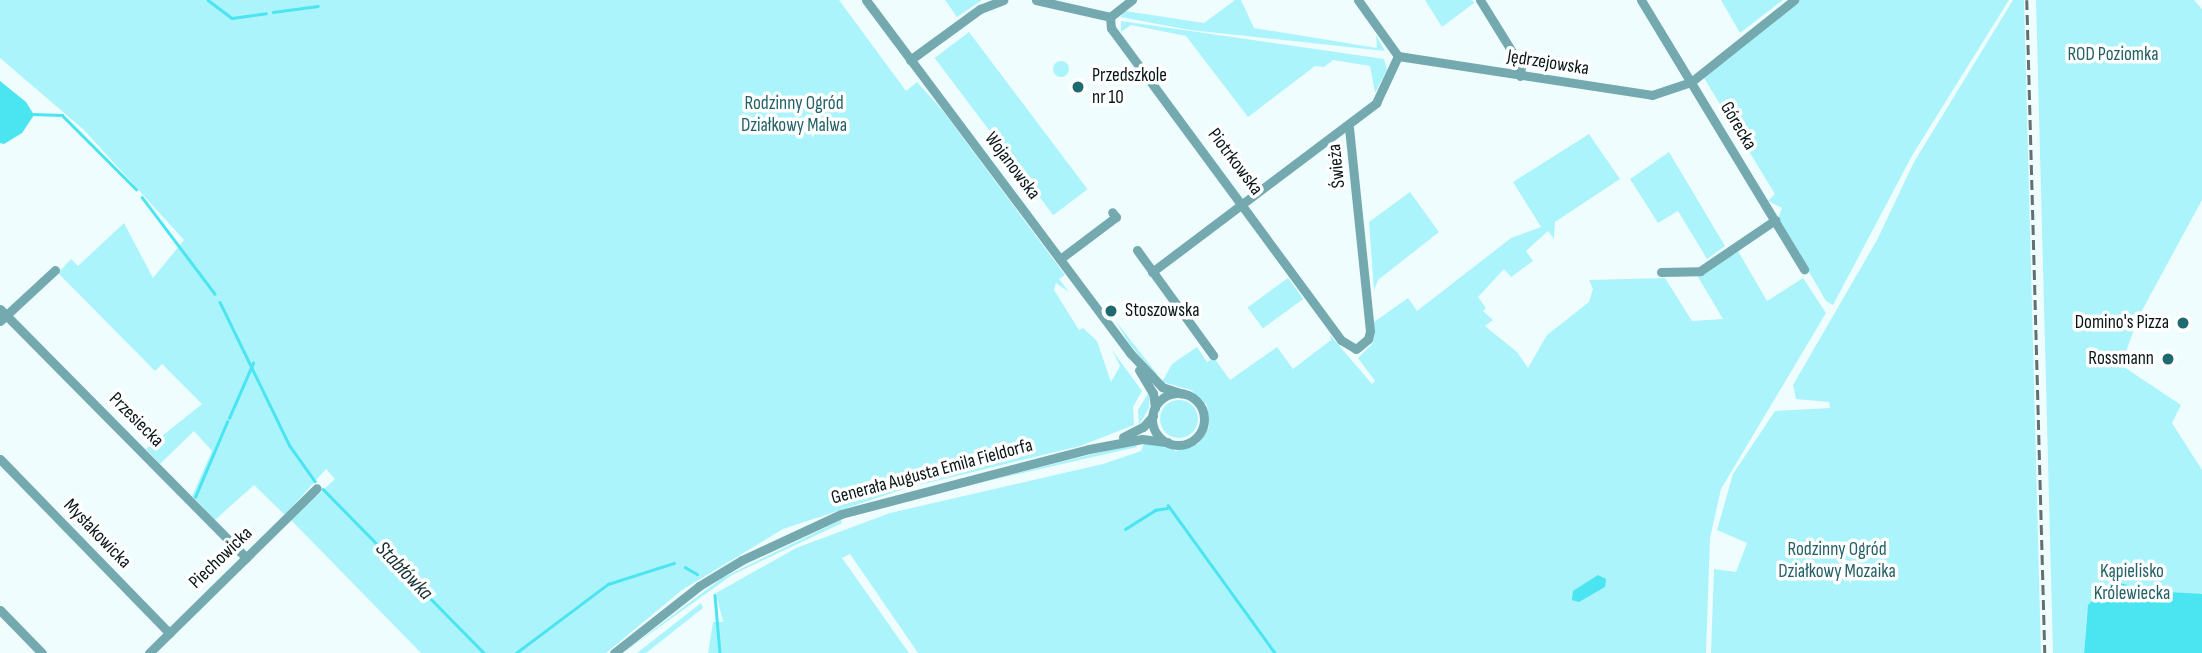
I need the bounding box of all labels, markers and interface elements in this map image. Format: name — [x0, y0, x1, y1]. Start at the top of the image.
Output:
park label: ROD Poziomka — [2067, 44, 2159, 66]
street label: Jędrzejowska — [1506, 45, 1590, 81]
place label: Przedszkole nr 10 — [1092, 65, 1167, 109]
marker: Przedszkole nr 10 — [1070, 79, 1086, 95]
park label: Rodzinny Ogród Działkowy Malwa — [741, 93, 847, 137]
street label: Górecka — [1715, 98, 1761, 154]
street label: Piotrkowska — [1203, 124, 1267, 200]
street label: Wojanowska — [979, 128, 1045, 204]
street label: Świeża — [1323, 143, 1351, 189]
place label: Stoszowska — [1125, 300, 1200, 322]
marker: Stoszowska — [1103, 303, 1119, 319]
place label: Domino's Pizza — [2075, 312, 2169, 334]
marker: Domino's Pizza — [2175, 315, 2191, 331]
place label: Rossmann — [2088, 348, 2154, 370]
marker: Rossmann — [2160, 351, 2176, 367]
street label: Przesiecka — [104, 388, 168, 452]
street label: Generała Augusta Emila Fieldorfa — [829, 434, 1035, 510]
street label: Mysłakowicka — [58, 495, 136, 573]
street label: Piechowicka — [185, 522, 257, 594]
water label: Stabłówka — [370, 536, 438, 606]
park label: Rodzinny Ogród Działkowy Mozaika — [1778, 539, 1896, 583]
park label: Kąpielisko Królewiecka — [2094, 561, 2170, 605]

